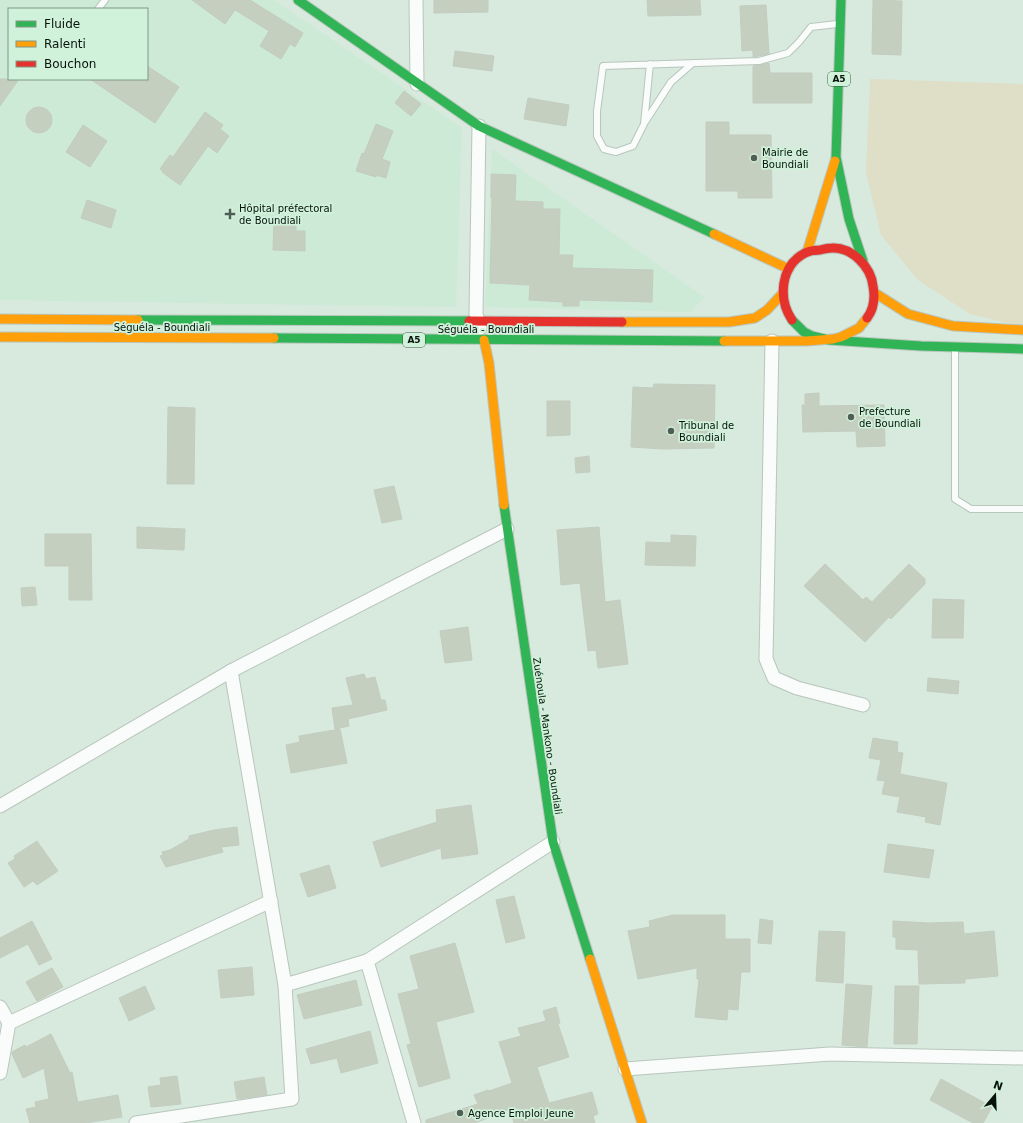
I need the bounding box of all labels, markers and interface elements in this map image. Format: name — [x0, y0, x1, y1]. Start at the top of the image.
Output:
legend — [8, 8, 148, 80]
text: Fluide — [44, 17, 80, 31]
text: Ralenti — [44, 37, 86, 51]
text: Bouchon — [44, 57, 96, 71]
road number: A5 — [828, 72, 850, 86]
place label: Mairie de Boundiali — [762, 147, 808, 170]
marker: Mairie de Boundiali — [749, 153, 759, 163]
place label: Hôpital préfectoral de Boundiali — [239, 203, 332, 226]
marker: Hôpital préfectoral de Boundiali — [224, 208, 236, 220]
street label: Séguéla - Boundiali — [114, 322, 210, 333]
street label: Séguéla - Boundiali — [438, 324, 534, 335]
road number: A5 — [403, 333, 425, 347]
place label: Prefecture de Boundiali — [859, 406, 921, 429]
marker: Prefecture de Boundiali — [846, 412, 856, 422]
place label: Tribunal de Boundiali — [678, 420, 734, 443]
marker: Tribunal de Boundiali — [666, 426, 676, 436]
street label: Zuénoula - Mankono - Boundiali — [531, 657, 564, 815]
north arrow — [975, 1075, 1015, 1115]
text: N — [992, 1078, 1005, 1094]
marker: Agence Emploi Jeune — [455, 1108, 465, 1118]
place label: Agence Emploi Jeune — [468, 1108, 574, 1119]

